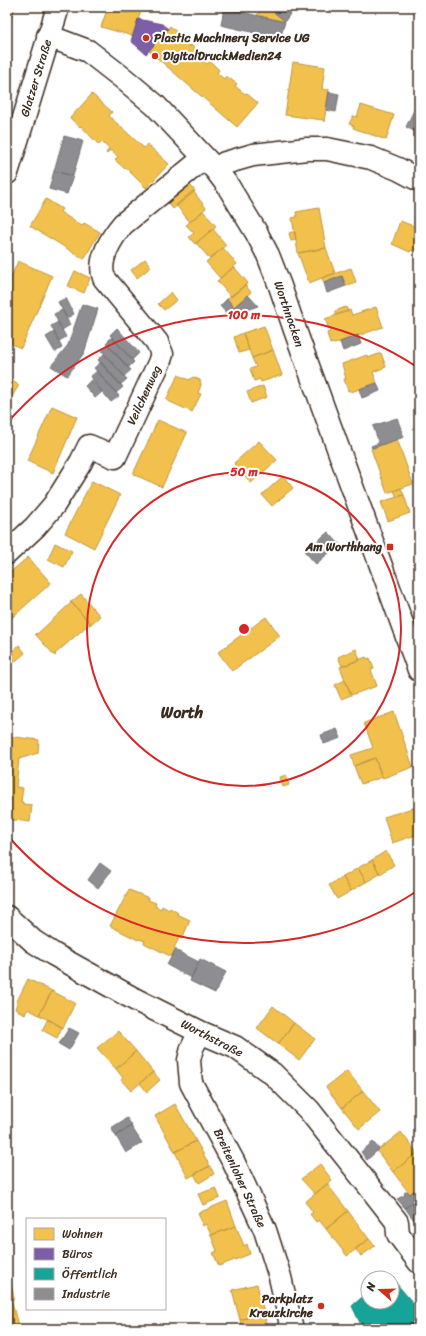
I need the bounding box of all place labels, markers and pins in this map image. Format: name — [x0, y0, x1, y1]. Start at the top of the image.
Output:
place label: Plastic Machinery Service UG — [154, 27, 310, 49]
marker: Plastic Machinery Service UG — [141, 33, 151, 43]
place label: DigitalDruckMedien24 — [163, 45, 282, 67]
marker: DigitalDruckMedien24 — [150, 51, 160, 61]
place label: Am Worthhang — [305, 536, 383, 558]
marker: Am Worthhang — [385, 542, 395, 552]
centre of rings — [237, 622, 251, 636]
place label: Parkplatz Kreuzkirche — [248, 1288, 314, 1324]
marker: Parkplatz Kreuzkirche — [316, 1301, 326, 1311]

